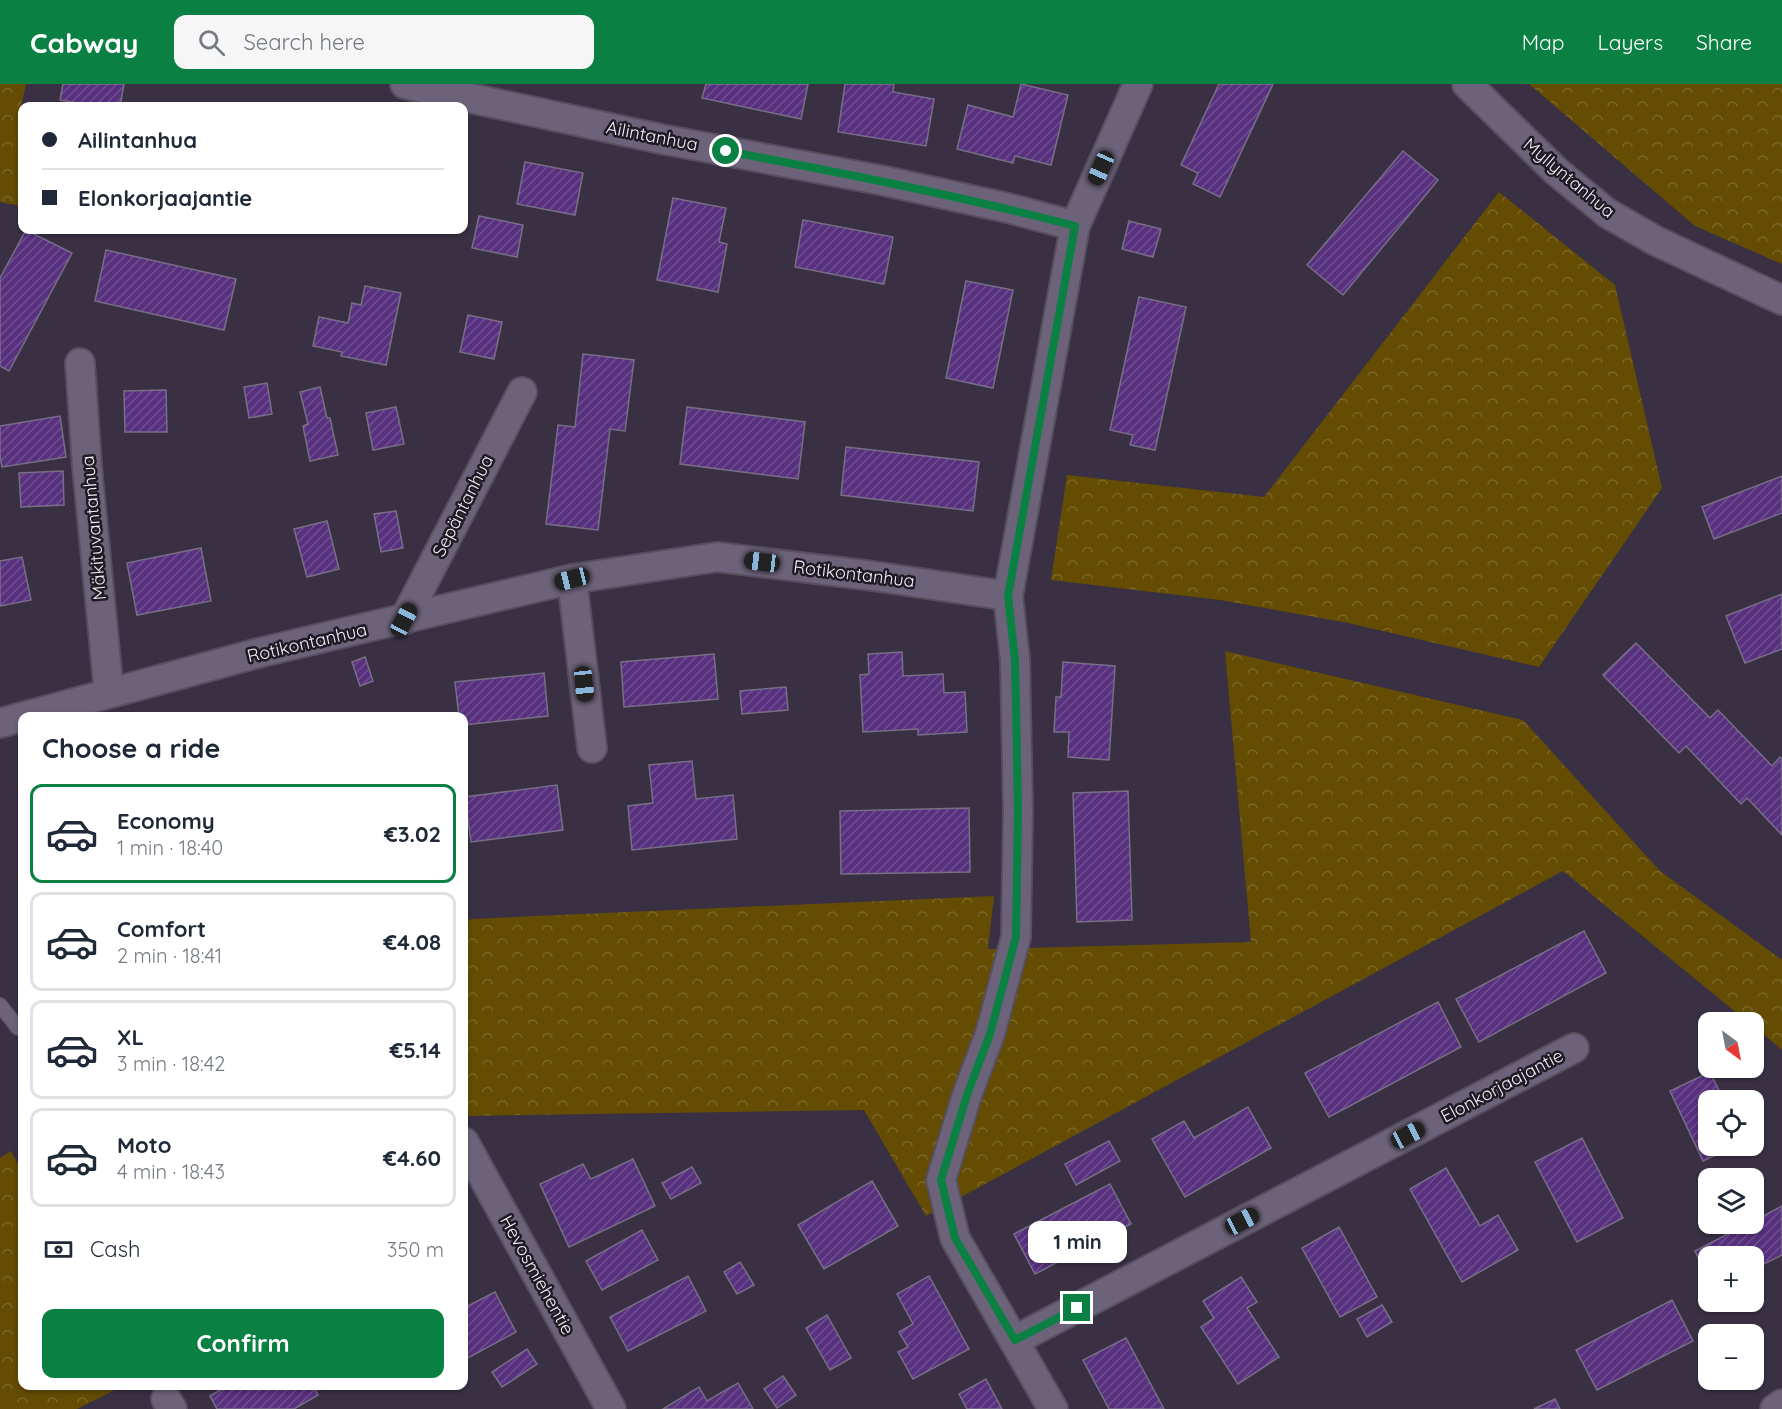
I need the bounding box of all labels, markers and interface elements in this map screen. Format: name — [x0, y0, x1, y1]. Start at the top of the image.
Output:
search box — [174, 15, 594, 69]
text: Cabway — [30, 25, 138, 60]
icon: search — [195, 26, 228, 59]
text: Search here — [243, 28, 365, 56]
text: Map — [1522, 29, 1565, 55]
text: Layers — [1598, 29, 1663, 55]
text: Share — [1696, 29, 1752, 55]
street label: Ailintanhua — [604, 115, 700, 156]
text: Ailintanhua — [78, 126, 197, 154]
street label: Myllyntanhua — [1519, 133, 1620, 223]
route start — [712, 137, 739, 164]
car — [1085, 148, 1117, 188]
text: Elonkorjaajantie — [78, 184, 252, 212]
street label: Sepäntanhua — [427, 451, 498, 561]
street label: Mäkituvantanhua — [76, 455, 111, 601]
car — [743, 551, 781, 573]
street label: Rotikontanhua — [792, 555, 916, 592]
car — [552, 566, 592, 592]
car — [388, 600, 420, 640]
street label: Rotikontanhua — [245, 618, 369, 667]
car — [573, 665, 595, 703]
text: Choose a ride — [42, 731, 220, 765]
icon: car — [45, 807, 99, 861]
text: Economy — [117, 807, 215, 835]
text: €3.02 — [384, 820, 441, 848]
text: 1 min · 18:40 — [117, 835, 223, 860]
icon: car — [45, 915, 99, 969]
text: Comfort — [117, 915, 206, 943]
text: €4.08 — [383, 928, 441, 956]
text: 2 min · 18:41 — [117, 943, 222, 968]
north arrow — [1698, 1012, 1764, 1078]
map controls — [1698, 1012, 1764, 1390]
icon: car — [45, 1023, 99, 1077]
text: XL — [117, 1023, 144, 1051]
text: €5.14 — [390, 1036, 441, 1064]
street label: Elonkorjaajantie — [1437, 1044, 1567, 1128]
text: 3 min · 18:42 — [117, 1051, 225, 1076]
button: locate — [1698, 1090, 1764, 1156]
car — [1388, 1119, 1428, 1151]
icon: car — [45, 1131, 99, 1185]
text: Moto — [117, 1131, 171, 1159]
text: €4.60 — [383, 1144, 441, 1172]
text: 4 min · 18:43 — [117, 1159, 225, 1184]
button: layers — [1698, 1168, 1764, 1234]
car — [1222, 1205, 1262, 1237]
street label: Hevosmiehentie — [495, 1211, 580, 1339]
callout: 1 min — [1028, 1221, 1126, 1263]
text: 1 min — [1053, 1229, 1102, 1254]
icon: cash — [42, 1233, 75, 1266]
text: Cash — [90, 1235, 141, 1263]
text: 350 m — [387, 1237, 444, 1262]
button: + — [1698, 1246, 1764, 1312]
route end — [1063, 1294, 1090, 1321]
button: Confirm — [42, 1309, 444, 1378]
button: − — [1698, 1324, 1764, 1390]

